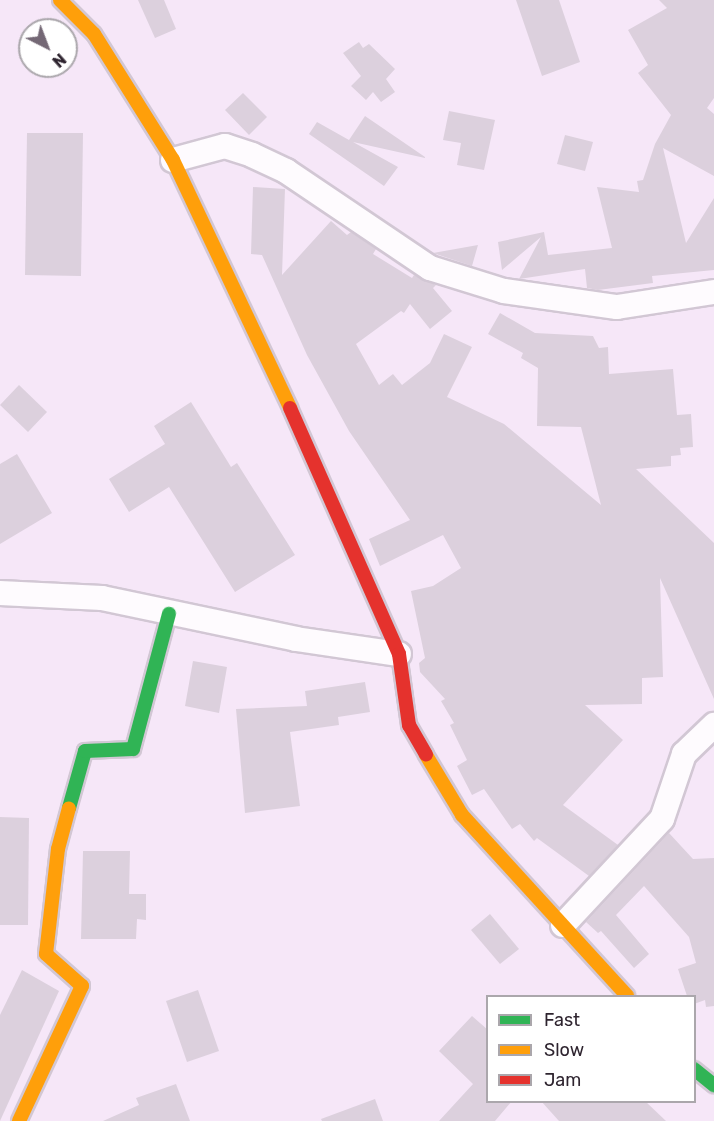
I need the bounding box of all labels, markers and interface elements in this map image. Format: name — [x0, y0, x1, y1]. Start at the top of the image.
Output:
north arrow — [18, 18, 78, 78]
text: N — [48, 49, 70, 71]
legend — [486, 995, 696, 1103]
text: Fast — [544, 1009, 580, 1031]
text: Slow — [544, 1039, 584, 1061]
text: Jam — [544, 1069, 581, 1091]

